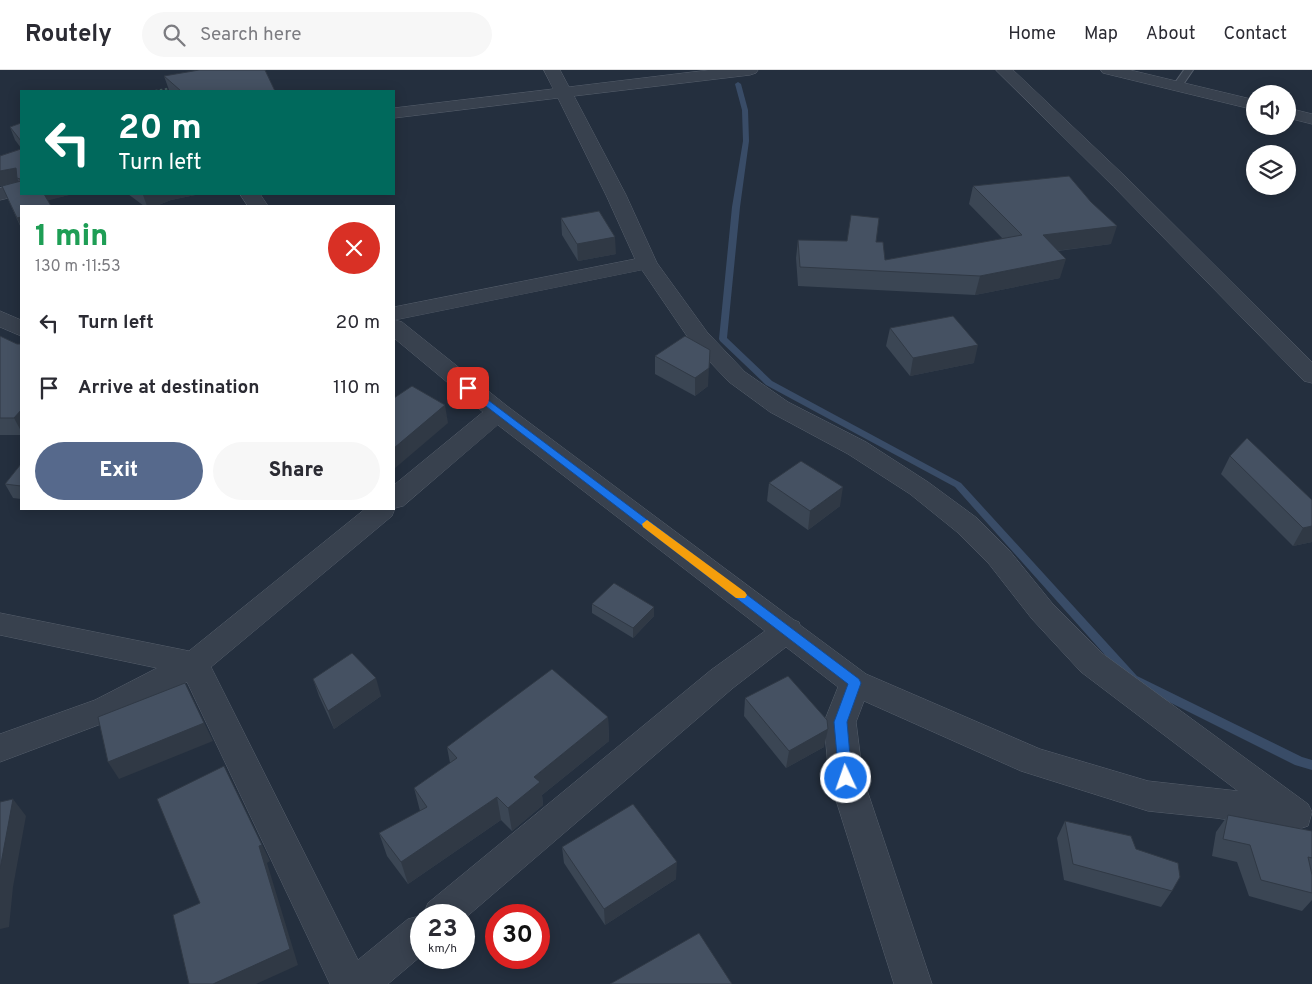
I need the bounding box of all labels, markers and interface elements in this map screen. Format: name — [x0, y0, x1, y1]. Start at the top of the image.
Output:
search box — [142, 12, 492, 57]
text: Routely — [25, 20, 112, 50]
icon: search — [160, 21, 188, 49]
text: Search here — [200, 23, 301, 47]
text: Home — [1008, 23, 1056, 46]
text: Map — [1084, 23, 1118, 46]
text: About — [1146, 23, 1195, 46]
text: Contact — [1223, 23, 1287, 46]
map controls — [1246, 85, 1296, 195]
button: sound — [1246, 85, 1296, 135]
text: 20 m — [118, 107, 202, 151]
icon: left — [35, 110, 100, 175]
button: layers — [1246, 145, 1296, 195]
text: Turn left — [118, 150, 201, 177]
text: 1 min — [35, 219, 108, 256]
button: close — [328, 222, 380, 274]
text: 130 m · 11:53 — [35, 257, 121, 277]
icon: left — [35, 309, 63, 337]
text: Turn left — [78, 311, 154, 335]
text: 20 m — [336, 311, 380, 335]
pin — [447, 367, 489, 409]
icon: arrive — [35, 374, 63, 402]
icon: arrive — [454, 374, 482, 402]
text: Arrive at destination — [78, 376, 259, 400]
text: 110 m — [333, 376, 380, 400]
button: Exit — [35, 442, 203, 500]
button: Share — [213, 442, 380, 500]
position arrow — [819, 751, 871, 803]
speed limit sign: 30 — [485, 904, 550, 969]
text: 23 — [427, 914, 458, 946]
text: km/h — [428, 941, 457, 957]

